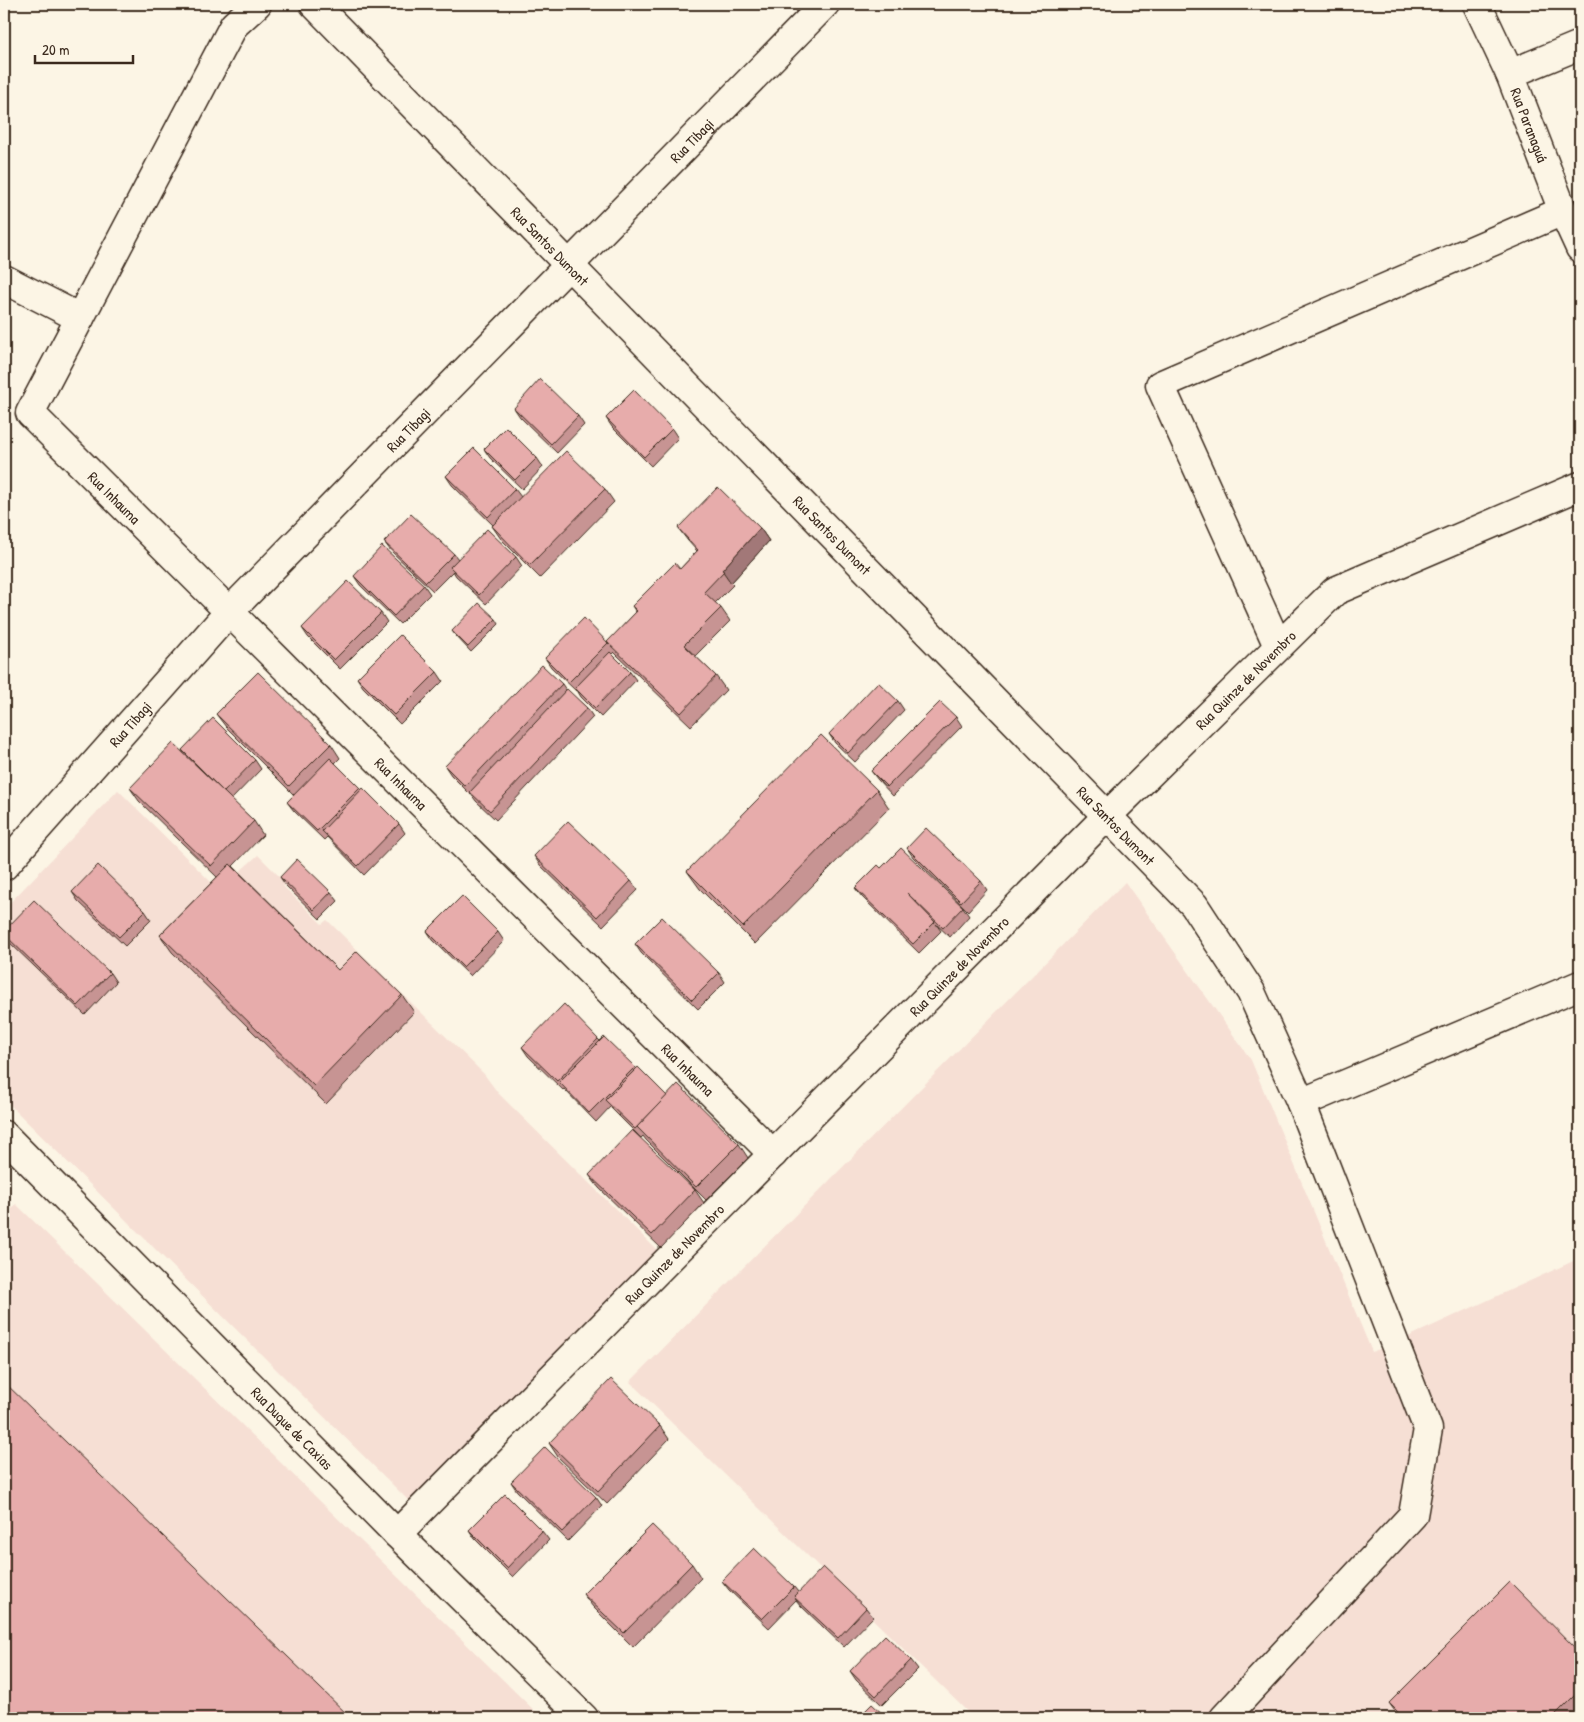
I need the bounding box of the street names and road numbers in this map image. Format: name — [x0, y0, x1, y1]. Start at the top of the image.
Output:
street label: Rua Paranaguá — [1506, 85, 1554, 165]
street label: Rua Tibagi — [665, 113, 718, 167]
street label: Rua Santos Dumont — [506, 201, 594, 291]
street label: Rua Tibagi — [381, 403, 435, 456]
street label: Rua Inhauma — [84, 466, 146, 528]
street label: Rua Santos Dumont — [789, 490, 877, 580]
street label: Rua Quinze de Novembro — [1190, 625, 1300, 734]
street label: Rua Tibagi — [104, 696, 156, 751]
street label: Rua Inhauma — [370, 752, 433, 814]
street label: Rua Santos Dumont — [1072, 781, 1160, 870]
street label: Rua Quinze de Novembro — [904, 911, 1013, 1021]
street label: Rua Inhauma — [657, 1038, 719, 1100]
street label: Rua Quinze de Novembro — [620, 1199, 728, 1309]
street label: Rua Duque de Caxias — [247, 1382, 338, 1474]

